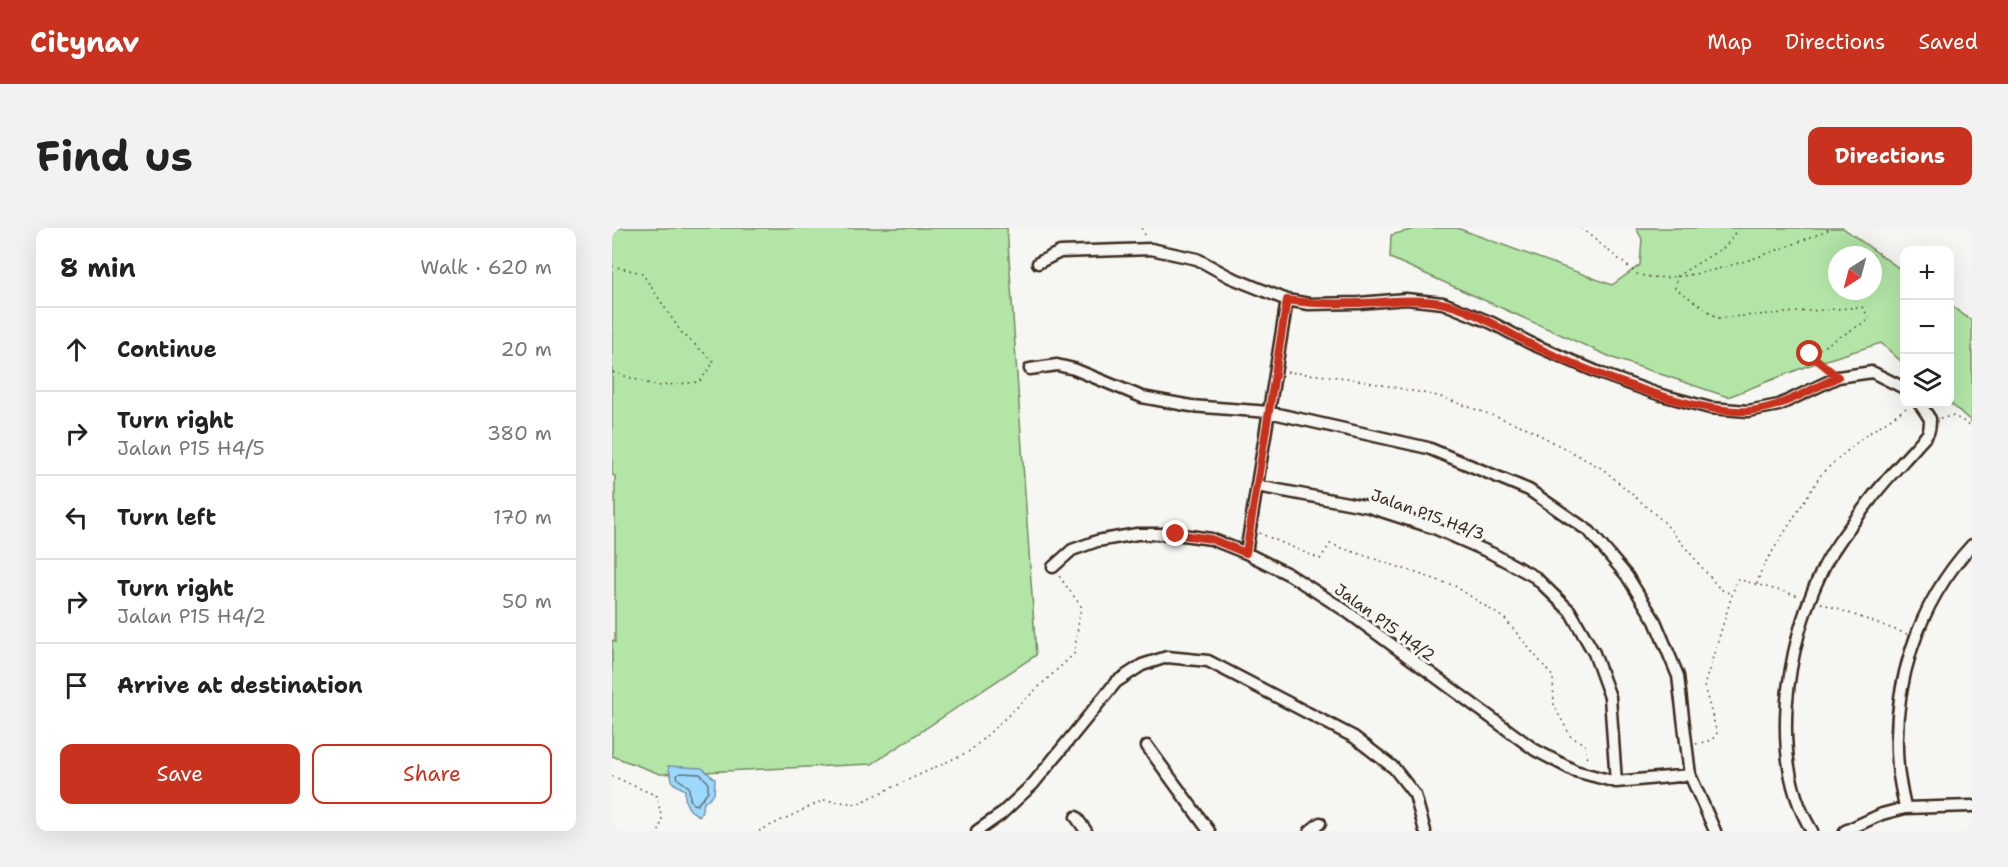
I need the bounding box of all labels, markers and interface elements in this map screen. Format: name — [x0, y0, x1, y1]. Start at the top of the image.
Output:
text: Citynav — [30, 23, 139, 61]
text: Map — [1707, 28, 1752, 56]
text: Directions — [1785, 28, 1885, 56]
text: Saved — [1918, 28, 1978, 56]
button: Directions — [1808, 127, 1972, 185]
text: Find us — [36, 128, 193, 184]
north arrow — [1828, 246, 1882, 300]
map controls — [1900, 246, 1954, 408]
button: + — [1900, 246, 1954, 300]
text: 8 min — [60, 250, 136, 285]
text: Walk · 620 m — [420, 254, 552, 280]
button: − — [1900, 300, 1954, 354]
icon: ahead — [60, 333, 93, 366]
text: Continue — [117, 335, 217, 364]
text: 20 m — [501, 336, 552, 362]
route start — [1796, 340, 1822, 366]
button: layers — [1900, 354, 1954, 408]
text: Turn right — [117, 406, 234, 435]
icon: right — [60, 417, 93, 450]
text: 380 m — [487, 420, 552, 446]
text: Jalan P15 H4/5 — [117, 435, 265, 461]
street label: Jalan P15 H4/3 — [1368, 484, 1487, 545]
icon: left — [60, 501, 93, 534]
text: Turn left — [117, 503, 216, 532]
text: 170 m — [493, 504, 552, 530]
route end — [1162, 520, 1188, 546]
text: Turn right — [117, 574, 234, 603]
street label: Jalan P15 H4/2 — [1330, 579, 1439, 666]
icon: right — [60, 585, 93, 618]
text: 50 m — [502, 588, 552, 614]
text: Jalan P15 H4/2 — [117, 603, 266, 629]
icon: arrive — [60, 669, 93, 702]
text: Arrive at destination — [117, 671, 363, 700]
button: Save — [60, 744, 300, 804]
button: Share — [312, 744, 552, 804]

